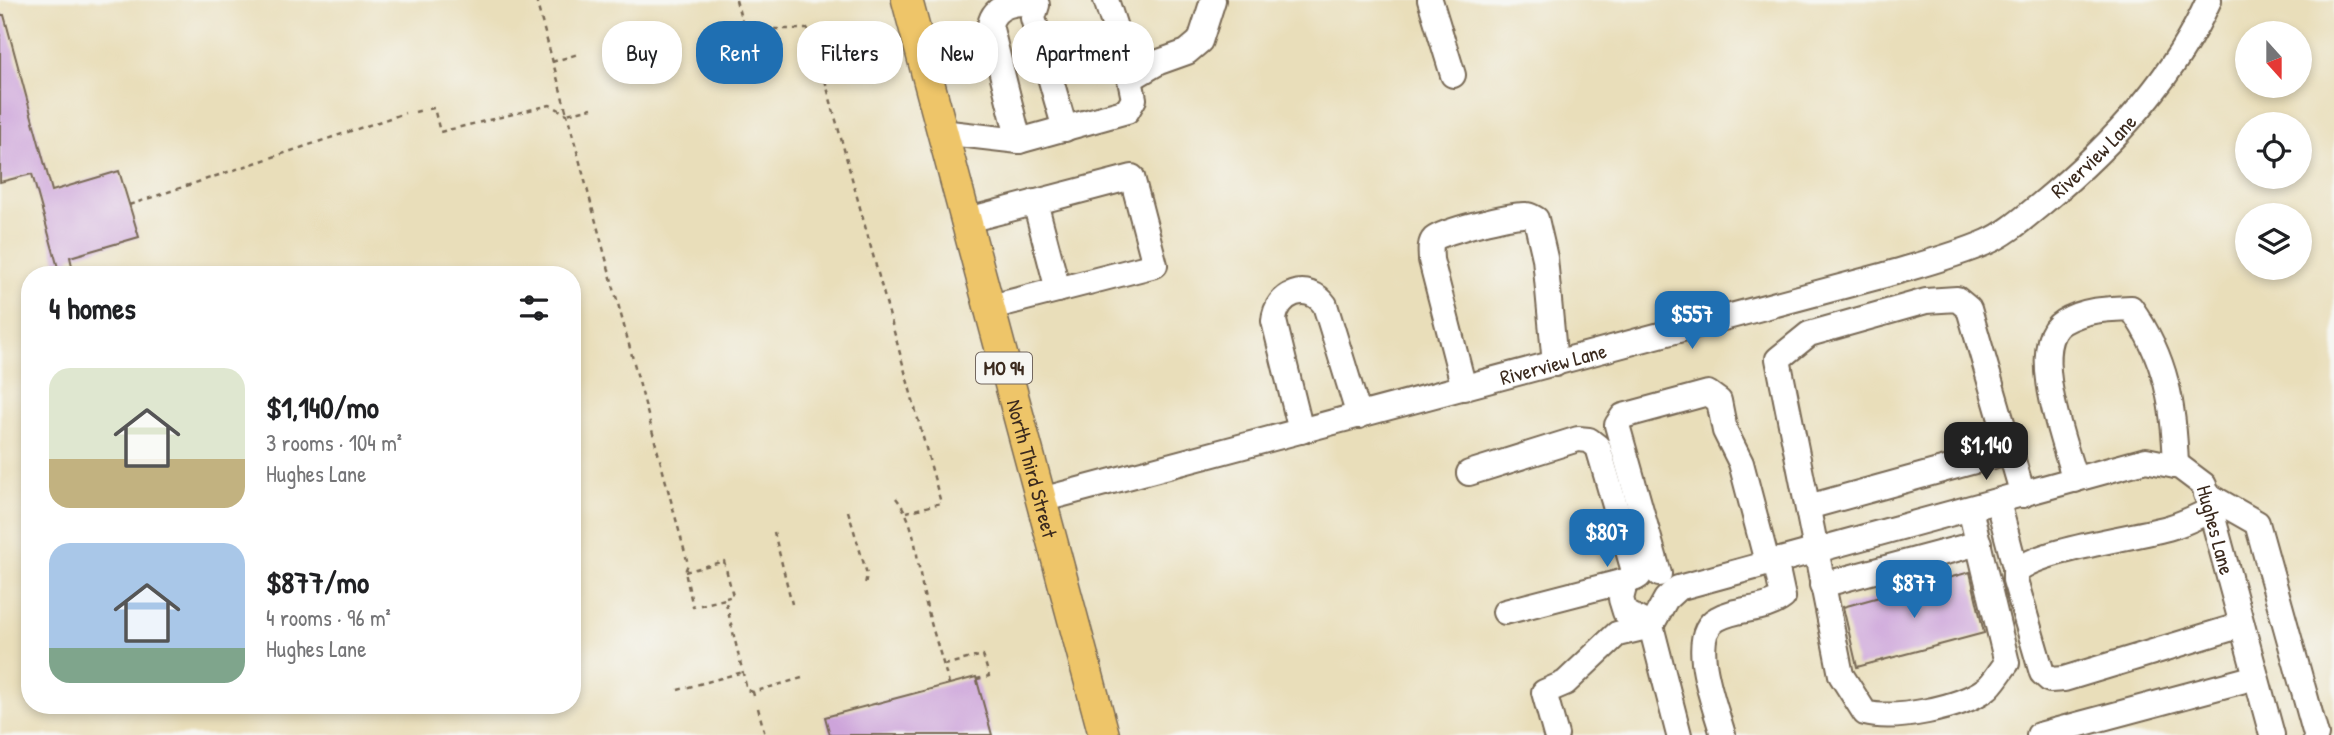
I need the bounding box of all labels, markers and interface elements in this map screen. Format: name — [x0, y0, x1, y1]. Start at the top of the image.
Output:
chip: Buy — [602, 21, 682, 84]
chip: Rent — [696, 21, 783, 84]
chip: Filters — [797, 21, 903, 84]
chip: New — [917, 21, 998, 84]
chip: Apartment — [1012, 21, 1154, 84]
north arrow — [2235, 21, 2312, 98]
map controls — [2235, 21, 2312, 280]
street label: Riverview Lane — [2044, 108, 2143, 205]
button: locate — [2235, 112, 2312, 189]
button: layers — [2235, 203, 2312, 280]
text: 4 homes — [49, 288, 136, 328]
icon: filters — [515, 289, 553, 327]
pin: $557 — [1651, 292, 1733, 351]
text: $557 — [1671, 298, 1713, 329]
street label: Riverview Lane — [1497, 335, 1610, 392]
road number: MO 94 — [976, 352, 1032, 384]
text: $1,140/mo — [266, 387, 379, 427]
icon: home — [105, 396, 189, 480]
street label: North Third Street — [1000, 396, 1065, 542]
pin: $1,140 — [1929, 422, 2043, 482]
text: 3 rooms · 104 m² — [266, 427, 402, 458]
text: $1,140 — [1960, 429, 2012, 460]
text: Hughes Lane — [266, 458, 366, 489]
street label: Hughes Lane — [2190, 482, 2242, 578]
pin: $807 — [1566, 510, 1648, 569]
text: $807 — [1585, 516, 1629, 547]
pin: $877 — [1873, 560, 1955, 620]
text: $877/mo — [266, 562, 369, 602]
text: $877 — [1892, 567, 1936, 598]
icon: home — [105, 571, 189, 655]
text: 4 rooms · 96 m² — [266, 602, 391, 633]
text: Hughes Lane — [266, 633, 366, 664]

